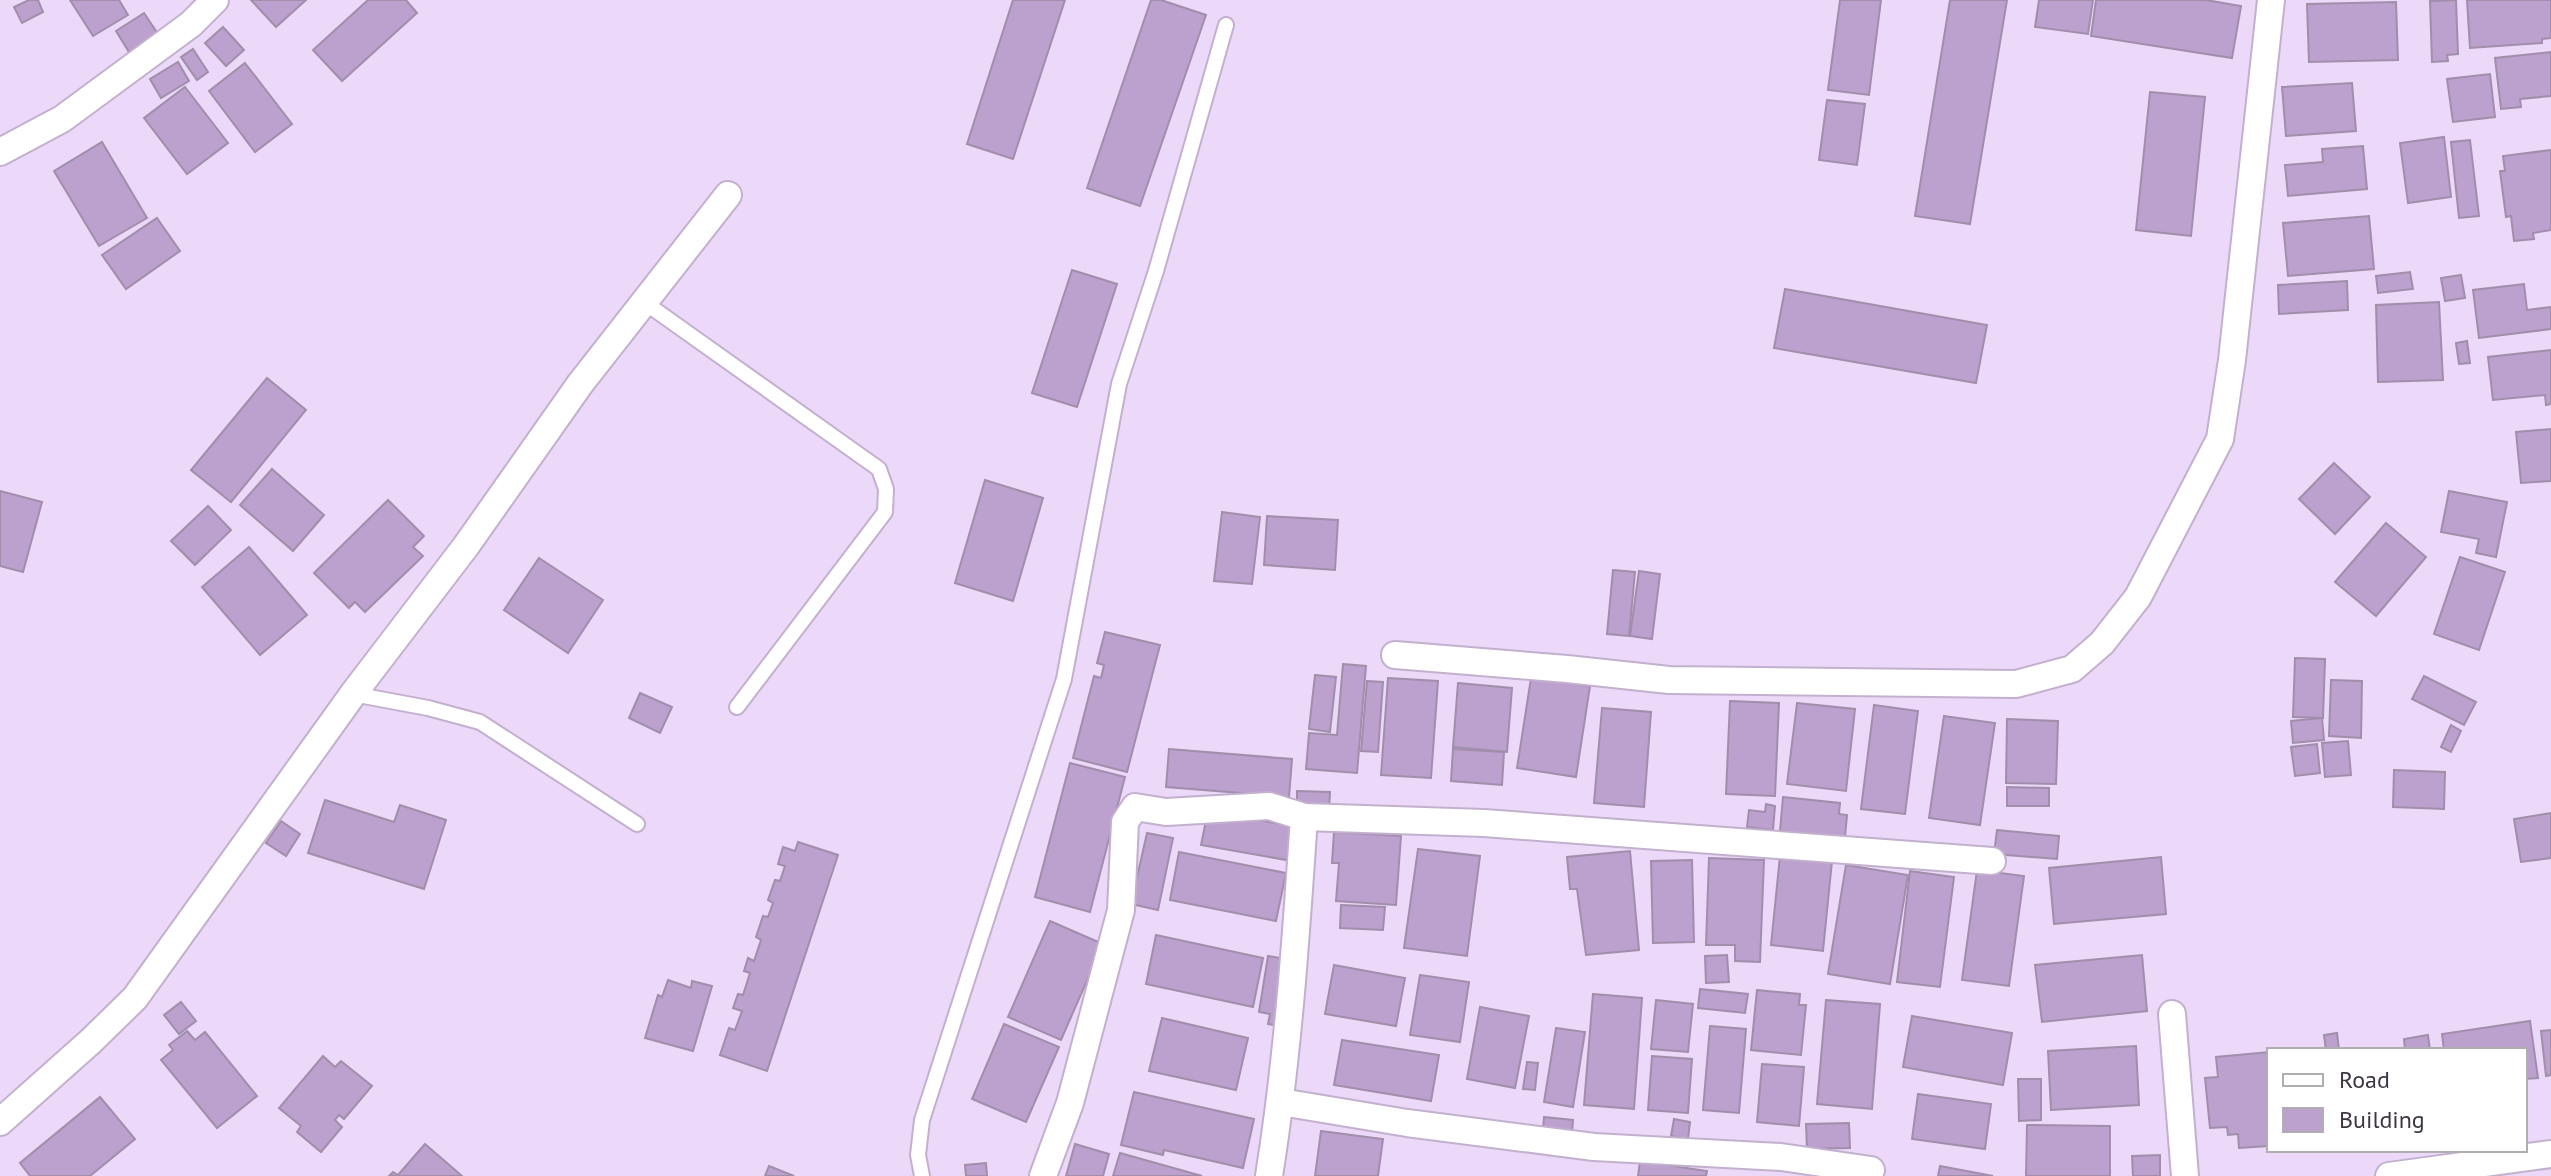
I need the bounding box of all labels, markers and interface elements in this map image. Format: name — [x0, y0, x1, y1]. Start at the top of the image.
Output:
legend — [2267, 1048, 2527, 1152]
text: Road — [2339, 1064, 2390, 1095]
text: Building — [2339, 1104, 2425, 1135]

